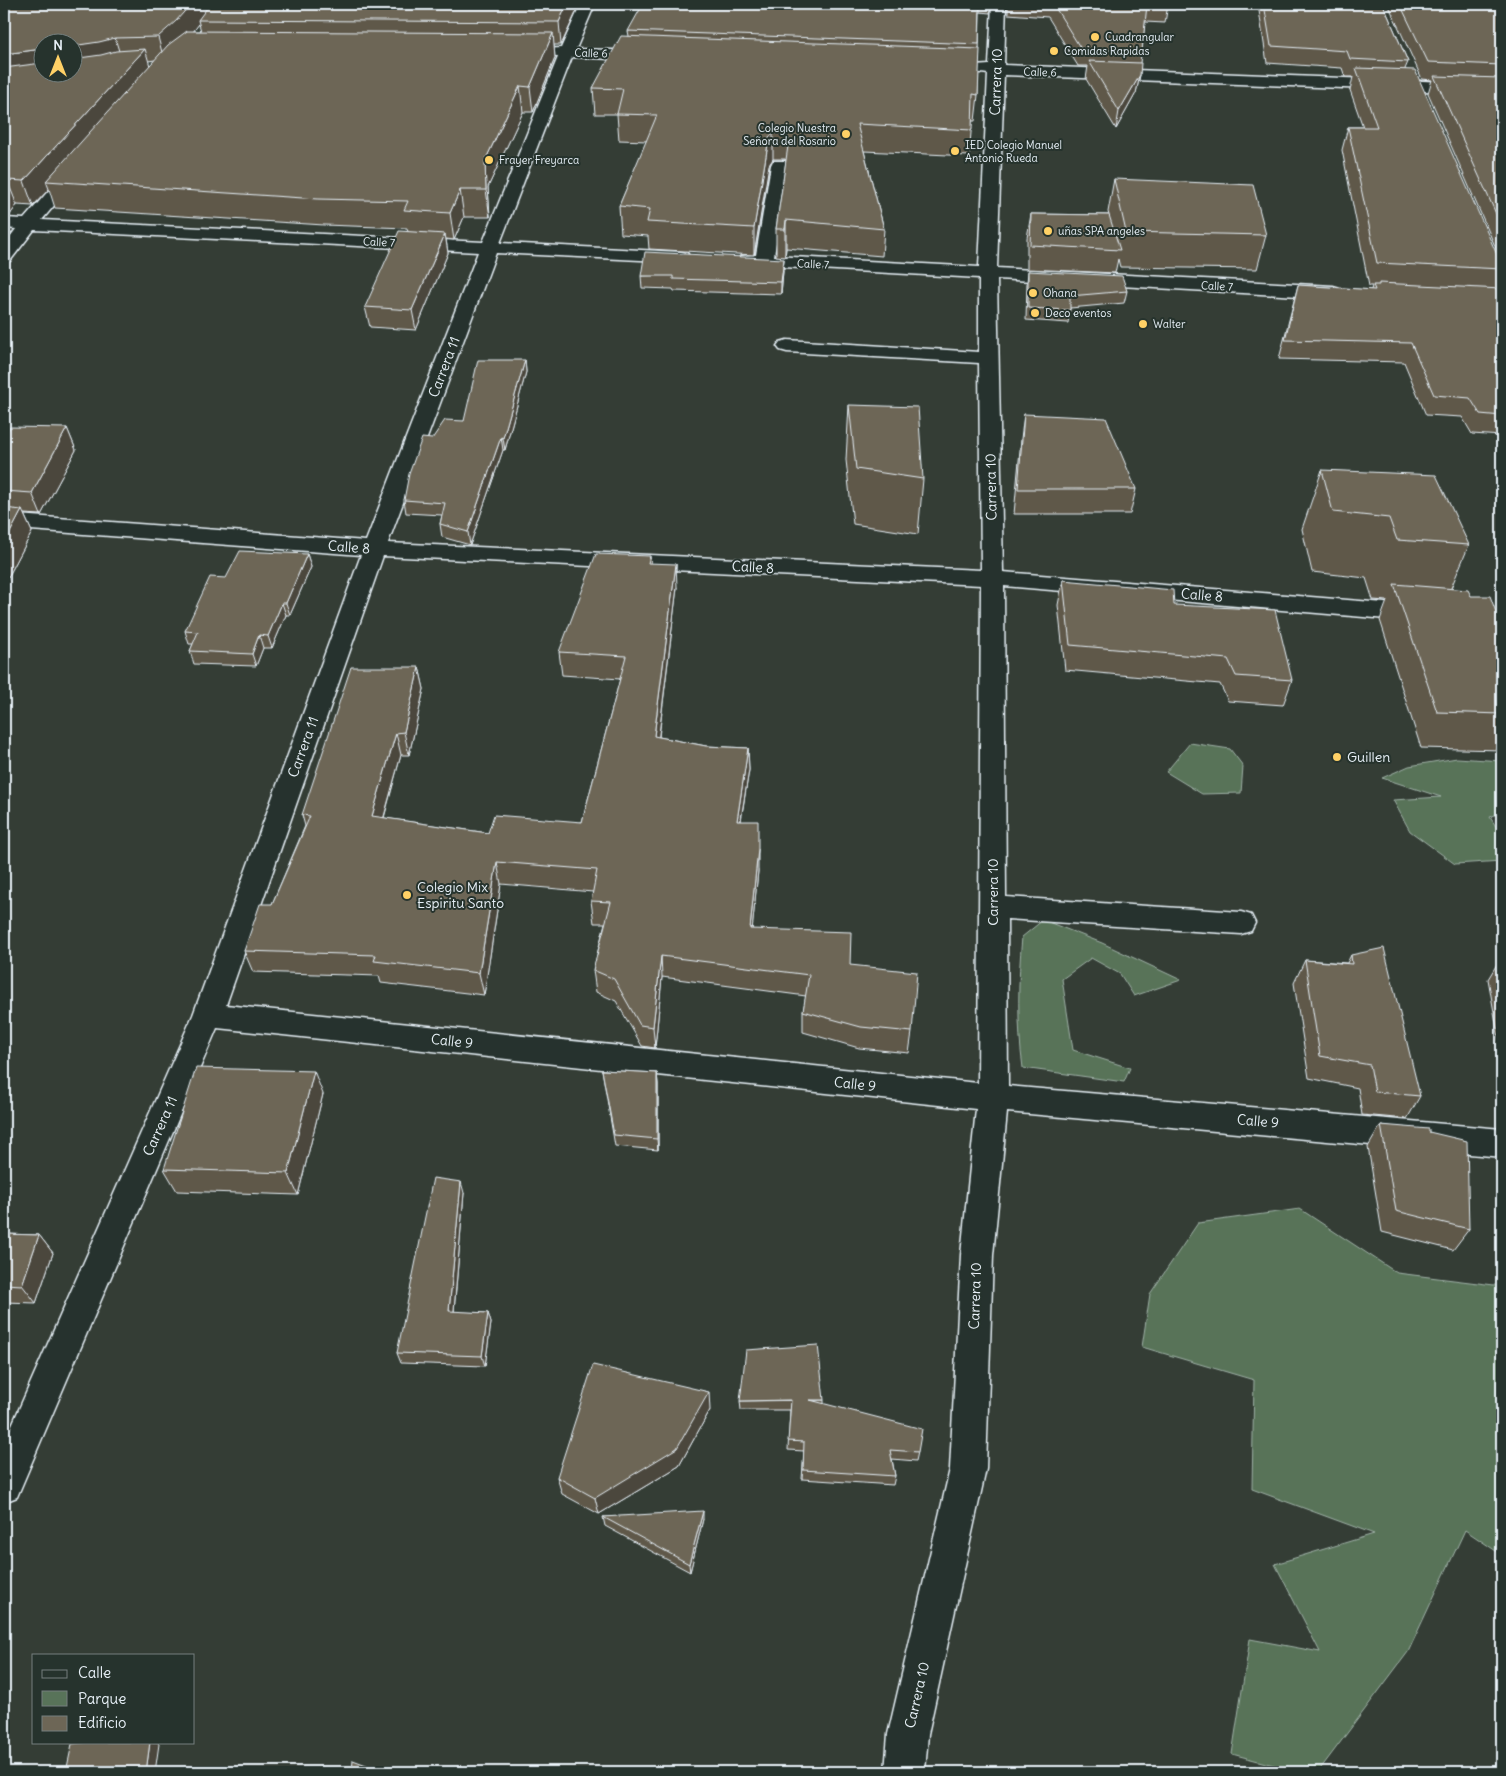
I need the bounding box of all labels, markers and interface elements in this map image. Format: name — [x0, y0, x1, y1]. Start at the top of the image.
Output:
place label: Cuadrangular — [1105, 30, 1174, 44]
marker: Cuadrangular — [1089, 31, 1101, 43]
north arrow — [32, 32, 82, 82]
text: N — [53, 36, 63, 54]
place label: Comidas Rapidas — [1064, 44, 1150, 58]
street label: Calle 6 — [574, 45, 608, 61]
marker: Comidas Rapidas — [1048, 45, 1060, 57]
street label: Carrera 10 — [986, 48, 1006, 116]
street label: Calle 6 — [1023, 64, 1057, 80]
place label: Colegio Nuestra Señora del Rosario — [743, 121, 836, 148]
marker: Colegio Nuestra Señora del Rosario — [840, 128, 852, 140]
place label: IED Colegio Manuel Antonio Rueda — [965, 138, 1062, 165]
marker: IED Colegio Manuel Antonio Rueda — [949, 145, 961, 157]
place label: Frayer Freyarca — [499, 153, 579, 167]
marker: Frayer Freyarca — [483, 154, 495, 166]
place label: uñas SPA angeles — [1058, 224, 1145, 238]
marker: uñas SPA angeles — [1042, 225, 1054, 237]
street label: Calle 7 — [363, 234, 396, 250]
street label: Calle 7 — [797, 256, 830, 272]
street label: Calle 7 — [1201, 278, 1234, 294]
place label: Ohana — [1043, 286, 1077, 300]
marker: Ohana — [1027, 287, 1039, 299]
place label: Deco eventos — [1045, 306, 1111, 320]
marker: Deco eventos — [1029, 307, 1041, 319]
place label: Walter — [1153, 317, 1186, 331]
marker: Walter — [1137, 318, 1149, 330]
street label: Carrera 11 — [424, 334, 464, 400]
street label: Carrera 10 — [981, 453, 1001, 521]
street label: Calle 8 — [327, 537, 371, 557]
street label: Calle 8 — [731, 557, 775, 577]
street label: Calle 8 — [1180, 584, 1224, 606]
street label: Carrera 11 — [284, 714, 322, 780]
place label: Guillen — [1347, 748, 1390, 766]
marker: Guillen — [1331, 751, 1343, 763]
street label: Carrera 10 — [984, 858, 1002, 926]
place label: Colegio Mix Espiritu Santo — [417, 878, 504, 912]
marker: Colegio Mix Espiritu Santo — [401, 889, 413, 901]
street label: Calle 9 — [430, 1030, 474, 1052]
street label: Calle 9 — [833, 1073, 877, 1095]
street label: Carrera 11 — [139, 1093, 181, 1159]
street label: Calle 9 — [1236, 1110, 1280, 1132]
street label: Carrera 10 — [965, 1262, 985, 1330]
legend — [32, 1654, 195, 1744]
street label: Carrera 10 — [901, 1660, 933, 1730]
text: Calle — [78, 1663, 111, 1682]
text: Parque — [78, 1689, 126, 1708]
text: Edificio — [78, 1713, 126, 1732]

